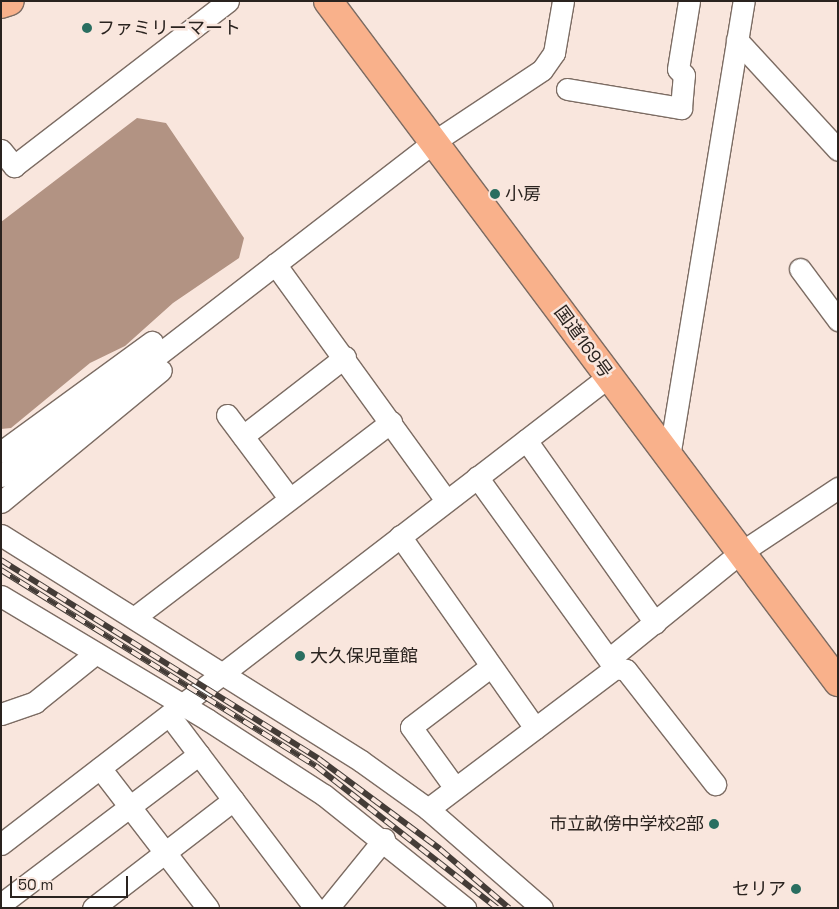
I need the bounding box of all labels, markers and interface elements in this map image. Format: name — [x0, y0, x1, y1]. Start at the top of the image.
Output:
place label: ファミリーマート — [97, 17, 241, 39]
marker: ファミリーマート — [81, 22, 93, 34]
place label: 小房 — [505, 183, 541, 205]
marker: 小房 — [489, 188, 501, 200]
street label: 国道169号 — [550, 302, 616, 382]
place label: 大久保児童館 — [310, 645, 418, 667]
marker: 大久保児童館 — [294, 650, 306, 662]
place label: 市立畝傍中学校2部 — [549, 813, 704, 835]
marker: 市立畝傍中学校2部 — [708, 818, 720, 830]
scale bar — [12, 866, 130, 898]
text: 50 m — [18, 875, 53, 894]
place label: セリア — [732, 878, 786, 900]
marker: セリア — [790, 883, 802, 895]

